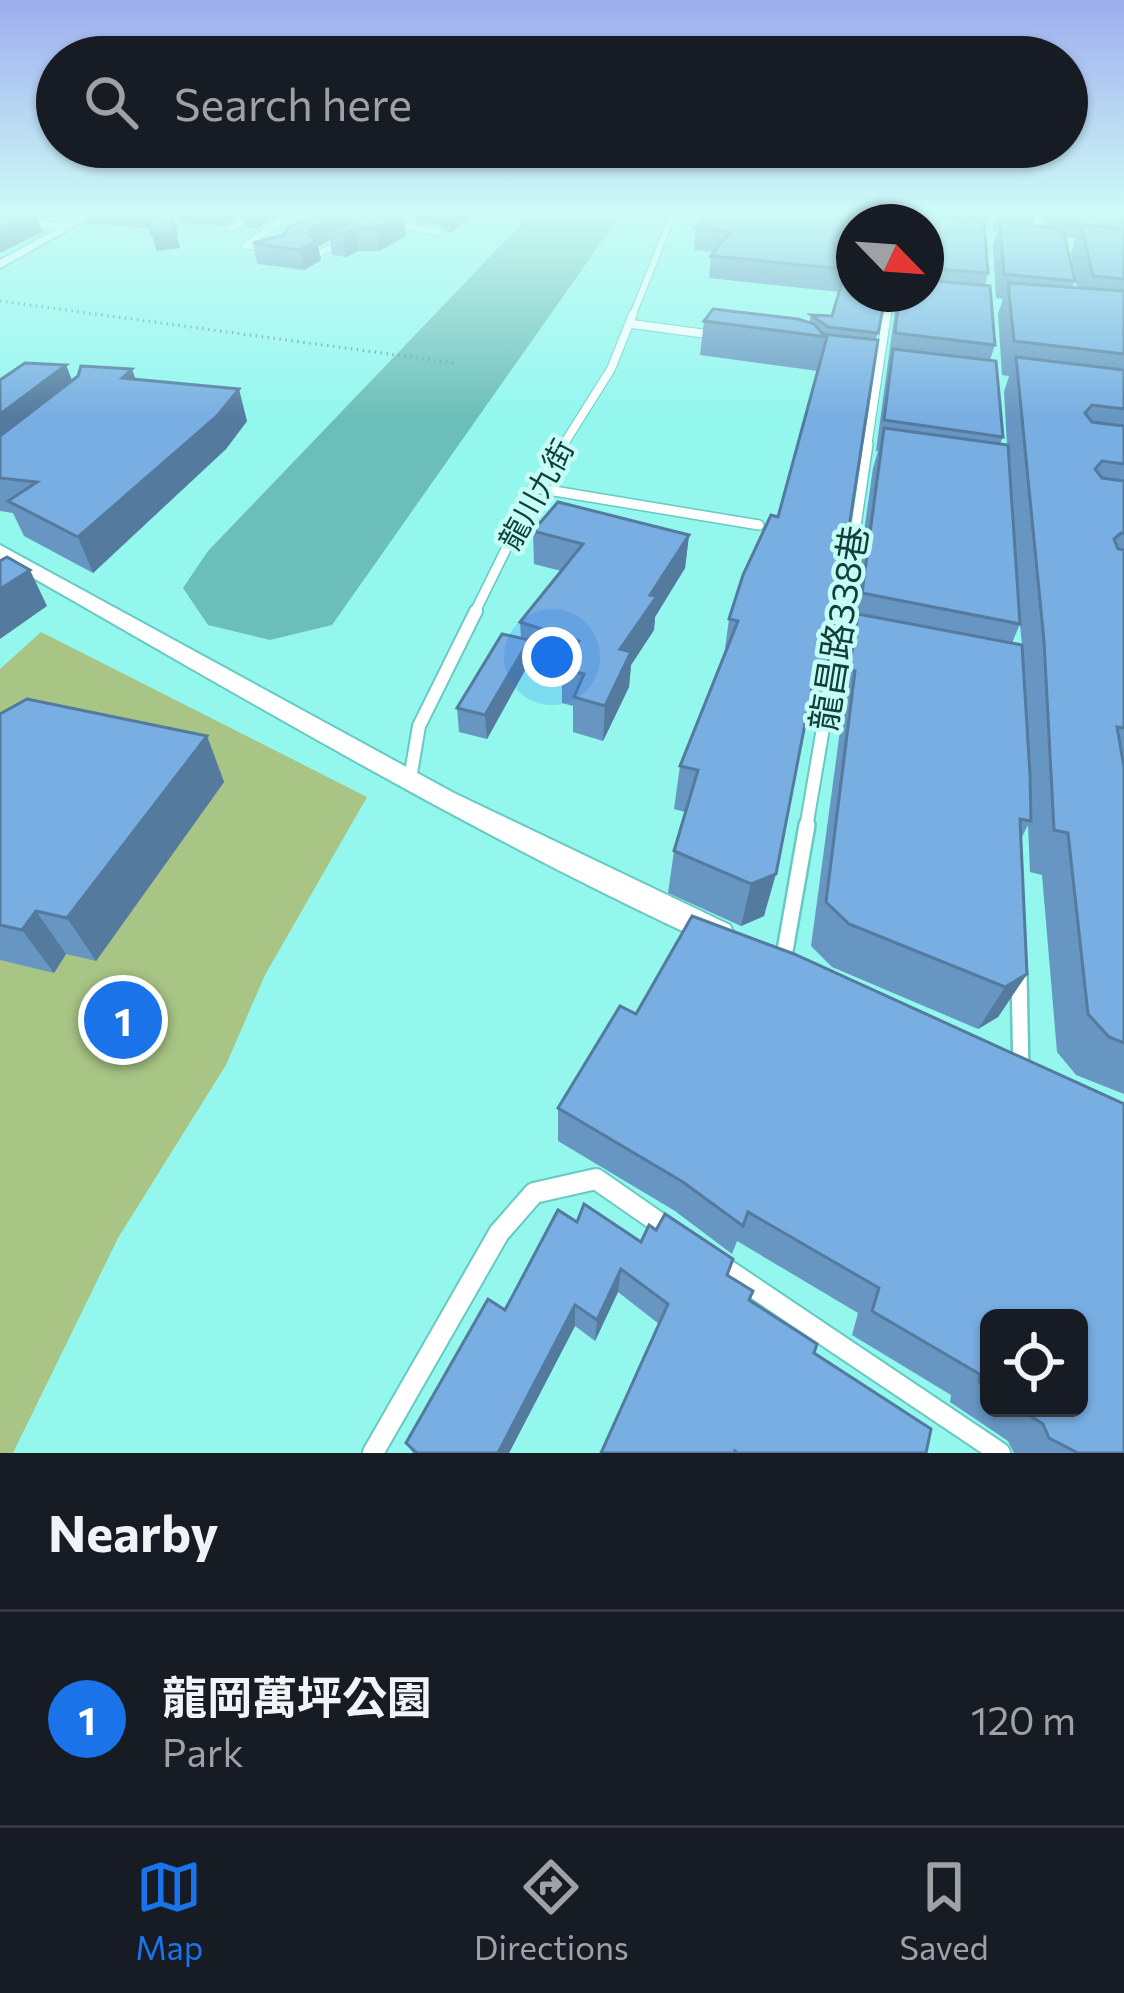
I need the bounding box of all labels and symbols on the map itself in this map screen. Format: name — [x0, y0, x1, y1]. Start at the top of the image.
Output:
north arrow — [836, 204, 944, 312]
street label: 龍川九街 — [490, 432, 580, 555]
street label: 龍昌路338巷 — [799, 522, 875, 733]
your location — [522, 627, 582, 687]
pin: 1 — [84, 975, 162, 1065]

